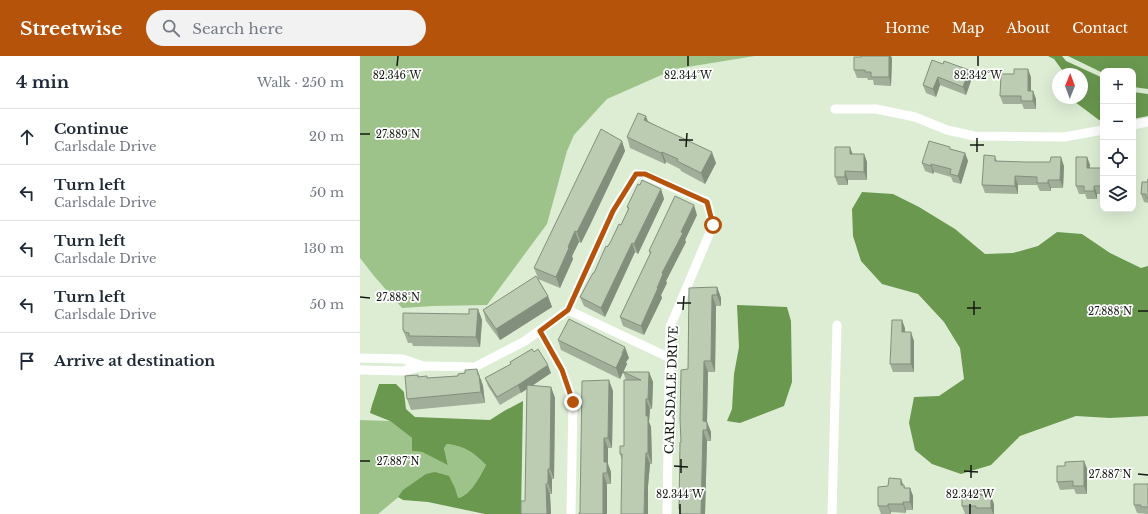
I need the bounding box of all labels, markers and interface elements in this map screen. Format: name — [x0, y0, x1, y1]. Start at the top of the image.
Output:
search box — [146, 10, 426, 46]
text: Streetwise — [20, 17, 122, 40]
icon: search — [160, 17, 182, 39]
text: Search here — [192, 19, 283, 38]
text: Home — [885, 19, 930, 37]
text: Map — [952, 19, 984, 37]
text: About — [1006, 19, 1050, 37]
text: Contact — [1072, 19, 1128, 37]
north arrow — [1052, 68, 1088, 104]
map controls — [1100, 68, 1136, 212]
button: + — [1100, 68, 1136, 104]
text: 82.346°W — [373, 69, 422, 82]
text: 82.344°W — [664, 69, 712, 82]
text: 82.342°W — [954, 69, 1002, 82]
text: 4 min — [16, 72, 69, 93]
text: Walk · 250 m — [257, 74, 344, 91]
button: − — [1100, 104, 1136, 140]
text: Continue — [54, 119, 129, 138]
icon: ahead — [16, 126, 38, 148]
text: 20 m — [309, 128, 344, 145]
text: 27.889°N — [376, 128, 420, 141]
text: Carlsdale Drive — [54, 138, 157, 155]
button: locate — [1100, 140, 1136, 176]
text: Turn left — [54, 175, 125, 194]
button: layers — [1100, 176, 1136, 212]
icon: left — [16, 182, 38, 204]
text: 50 m — [310, 184, 344, 201]
text: Carlsdale Drive — [54, 194, 157, 211]
route start — [704, 216, 722, 234]
text: Turn left — [54, 231, 125, 250]
icon: left — [16, 238, 38, 260]
text: 130 m — [303, 240, 344, 257]
text: Carlsdale Drive — [54, 250, 157, 267]
text: Turn left — [54, 287, 125, 306]
text: 27.888°N — [376, 291, 420, 304]
icon: left — [16, 294, 38, 316]
text: 50 m — [310, 296, 344, 313]
text: 27.888°N — [1088, 305, 1132, 318]
text: Carlsdale Drive — [54, 306, 157, 323]
street label: CARLSDALE DRIVE — [661, 325, 681, 454]
icon: arrive — [16, 350, 38, 372]
text: Arrive at destination — [54, 351, 215, 370]
route end — [564, 393, 582, 411]
text: 27.887°N — [377, 455, 419, 468]
text: 27.887°N — [1089, 468, 1131, 481]
text: 82.344°W — [656, 488, 704, 501]
text: 82.342°W — [946, 488, 994, 501]

